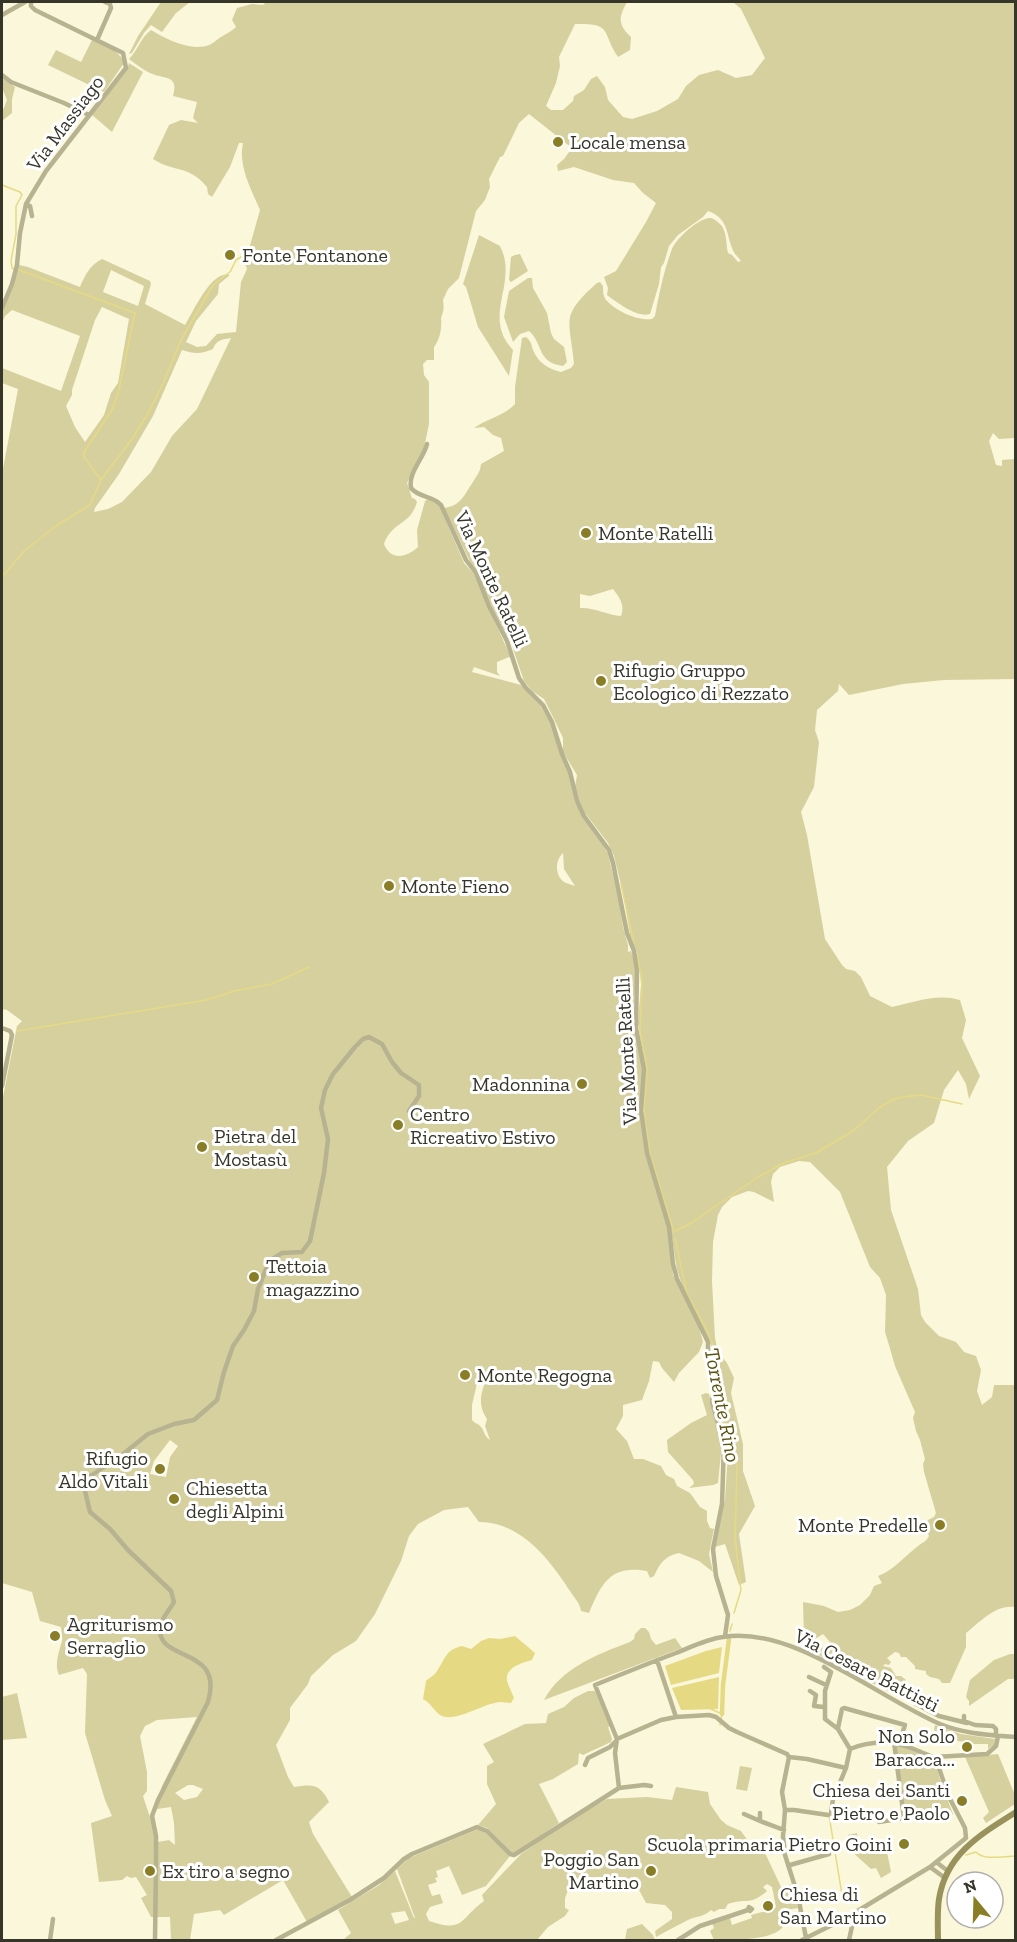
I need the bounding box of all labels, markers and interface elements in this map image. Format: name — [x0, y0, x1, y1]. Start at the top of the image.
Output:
street label: Via Massiago — [21, 70, 109, 176]
place label: Locale mensa — [570, 130, 686, 154]
marker: Locale mensa — [551, 135, 565, 149]
place label: Fonte Fontanone — [242, 243, 388, 267]
marker: Fonte Fontanone — [223, 248, 237, 262]
street label: Via Monte Ratelli — [449, 506, 534, 651]
place label: Monte Ratelli — [598, 521, 714, 545]
marker: Monte Ratelli — [579, 526, 593, 540]
place label: Rifugio Gruppo Ecologico di Rezzato — [613, 658, 789, 705]
marker: Rifugio Gruppo Ecologico di Rezzato — [594, 674, 608, 688]
place label: Monte Fieno — [401, 874, 509, 898]
marker: Monte Fieno — [382, 879, 396, 893]
street label: Via Monte Ratelli — [610, 976, 642, 1126]
place label: Madonnina — [472, 1072, 570, 1096]
marker: Madonnina — [575, 1077, 589, 1091]
place label: Centro Ricreativo Estivo — [410, 1102, 555, 1149]
marker: Centro Ricreativo Estivo — [391, 1118, 405, 1132]
place label: Pietra del Mostasù — [214, 1124, 296, 1171]
marker: Pietra del Mostasù — [195, 1140, 209, 1154]
place label: Tettoia magazzino — [266, 1254, 359, 1301]
marker: Tettoia magazzino — [247, 1270, 261, 1284]
water label: Torrente Rino — [700, 1346, 746, 1464]
place label: Monte Regogna — [477, 1363, 612, 1387]
marker: Monte Regogna — [458, 1368, 472, 1382]
place label: Rifugio Aldo Vitali — [58, 1446, 148, 1493]
marker: Rifugio Aldo Vitali — [153, 1462, 167, 1476]
place label: Chiesetta degli Alpini — [186, 1476, 285, 1523]
marker: Chiesetta degli Alpini — [167, 1492, 181, 1506]
place label: Monte Predelle — [798, 1513, 928, 1537]
marker: Monte Predelle — [933, 1518, 947, 1532]
place label: Agriturismo Serraglio — [67, 1612, 174, 1659]
street label: Via Cesare Battisti — [790, 1623, 944, 1717]
marker: Agriturismo Serraglio — [48, 1629, 62, 1643]
place label: Non Solo Baracca... — [874, 1724, 955, 1771]
marker: Non Solo Baracca... — [960, 1740, 974, 1754]
place label: Chiesa dei Santi Pietro e Paolo — [813, 1778, 950, 1825]
marker: Chiesa dei Santi Pietro e Paolo — [955, 1794, 969, 1808]
place label: Scuola primaria Pietro Goini — [647, 1832, 892, 1856]
marker: Scuola primaria Pietro Goini — [897, 1837, 911, 1851]
place label: Poggio San Martino — [544, 1847, 640, 1894]
place label: Ex tiro a segno — [162, 1859, 290, 1883]
marker: Ex tiro a segno — [143, 1864, 157, 1878]
marker: Poggio San Martino — [644, 1864, 658, 1878]
north arrow — [945, 1870, 1005, 1930]
text: N — [961, 1875, 979, 1897]
place label: Chiesa di San Martino — [780, 1882, 887, 1929]
marker: Chiesa di San Martino — [761, 1899, 775, 1913]

